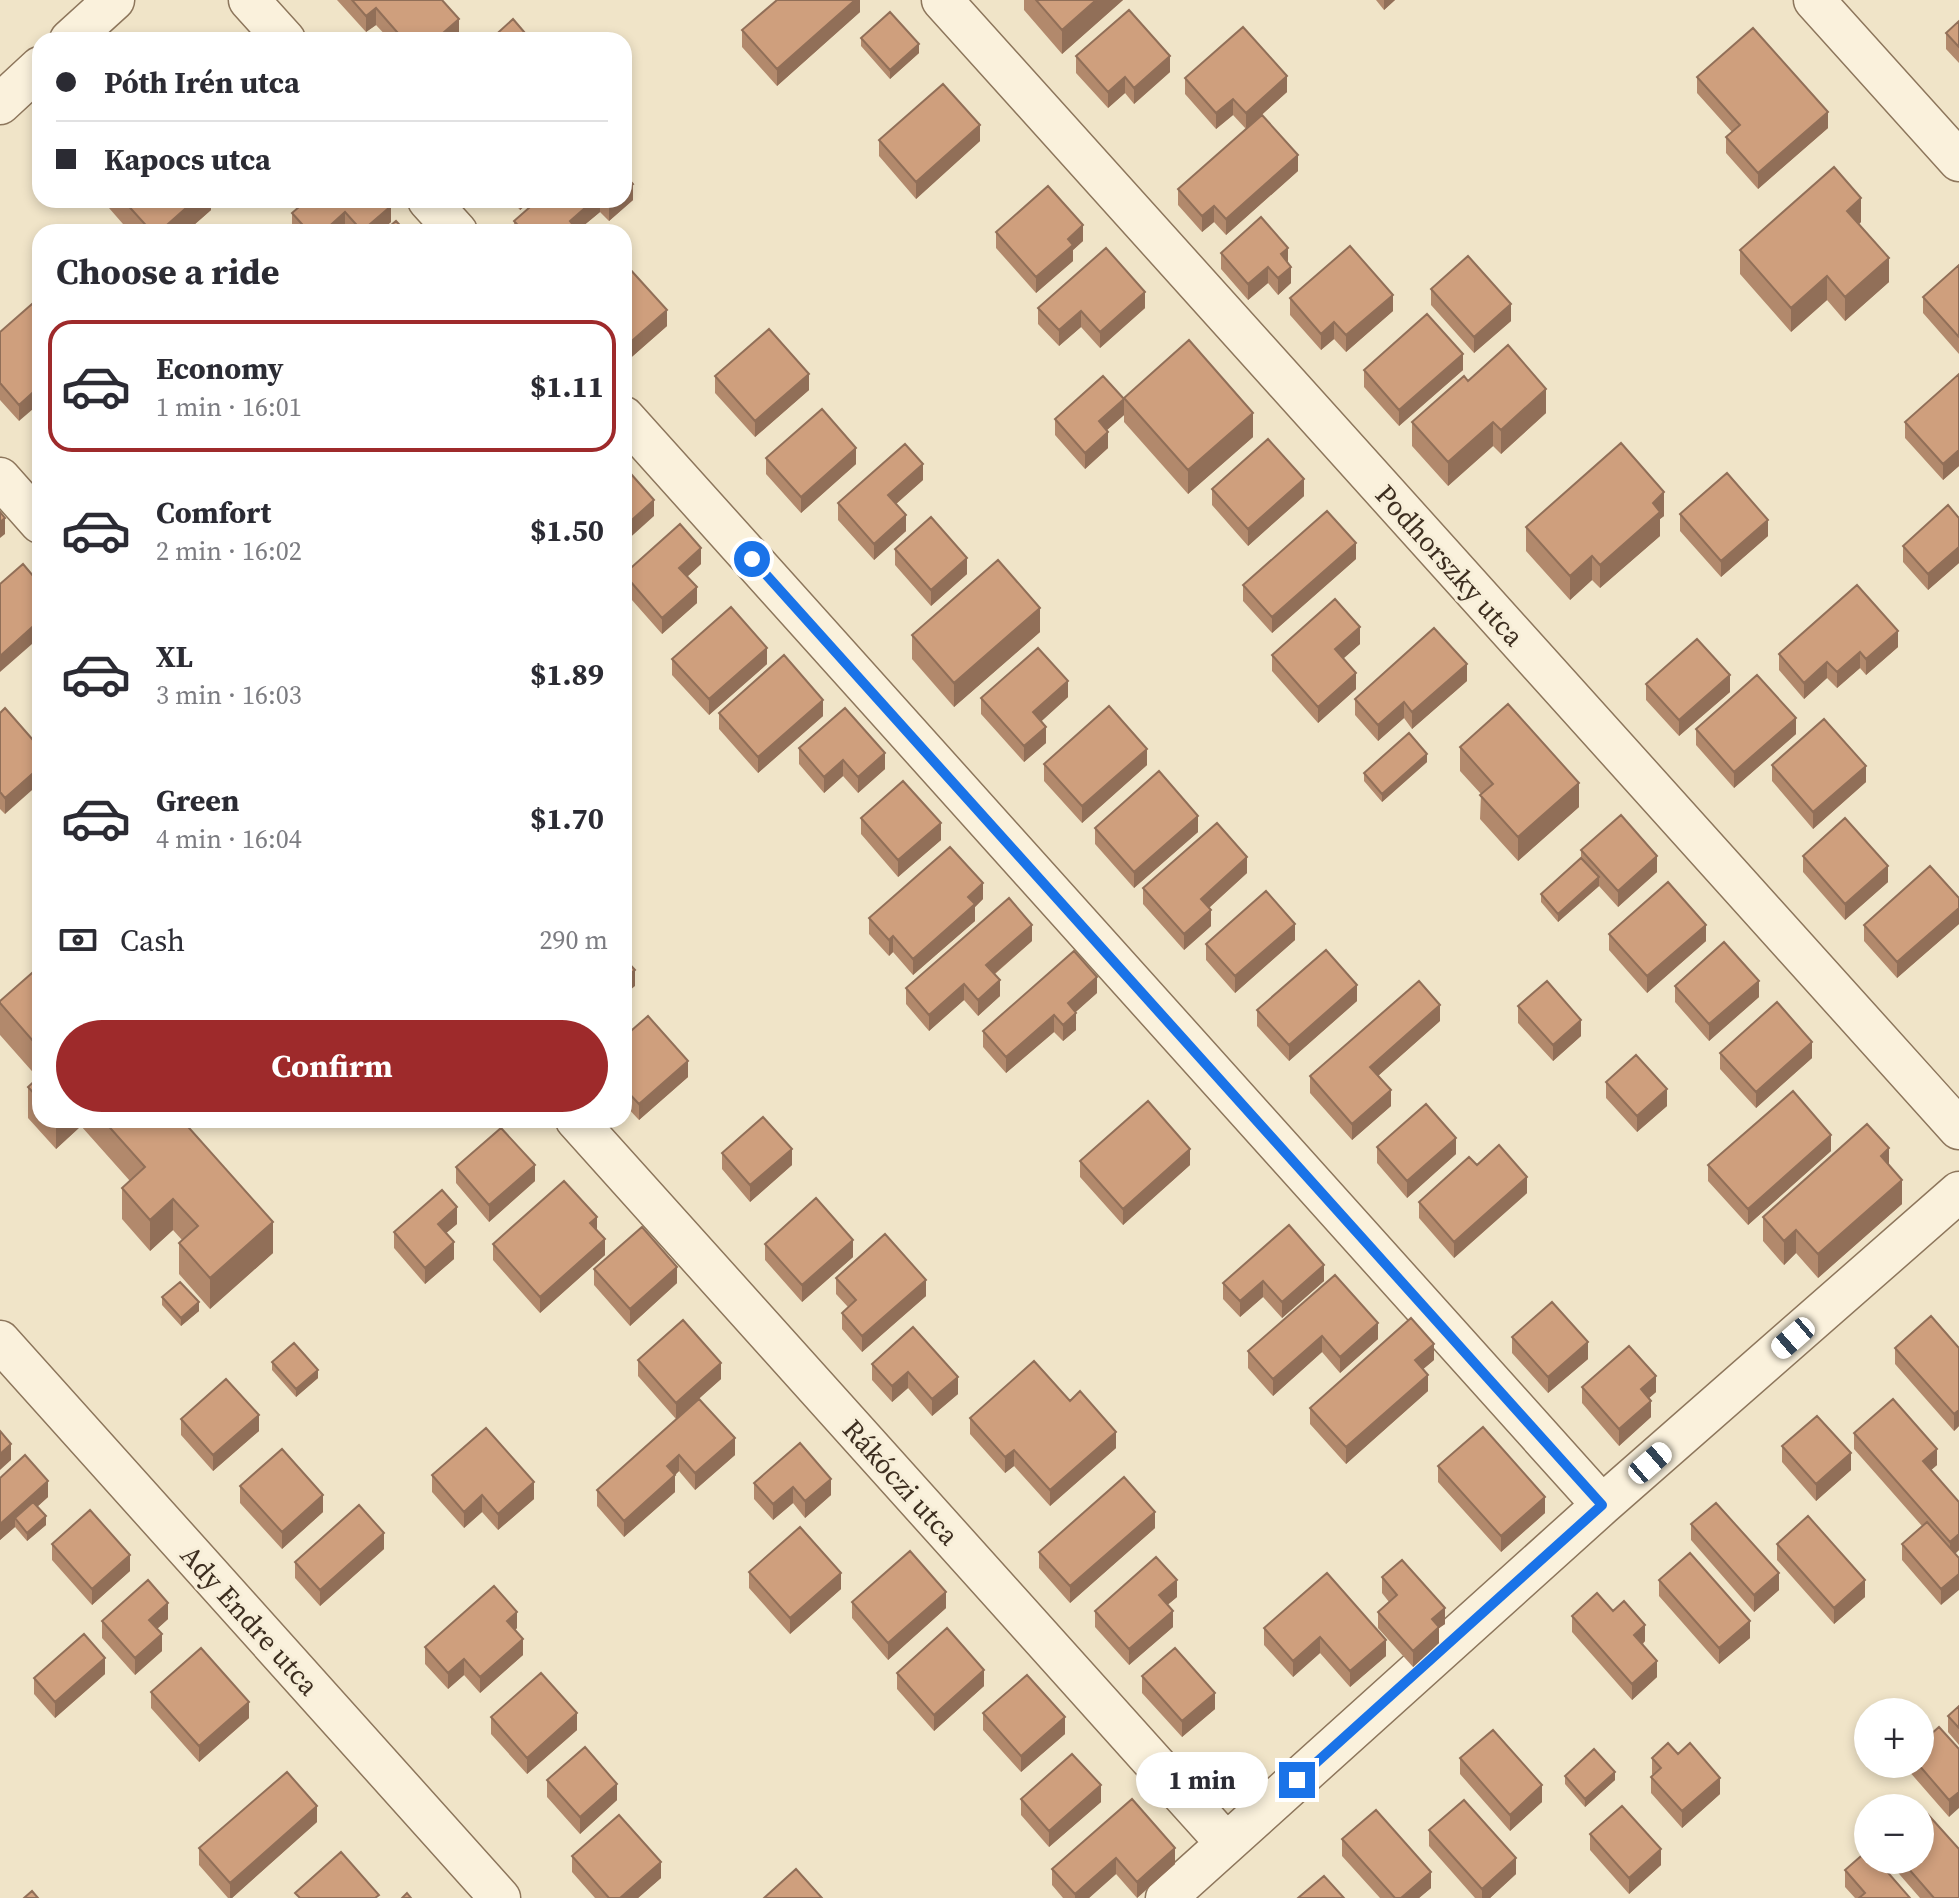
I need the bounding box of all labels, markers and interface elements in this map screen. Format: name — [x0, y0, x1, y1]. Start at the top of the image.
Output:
text: Póth Irén utca — [104, 62, 300, 103]
text: Kapocs utca — [104, 139, 271, 180]
text: Choose a ride — [56, 247, 279, 296]
text: Economy — [156, 348, 284, 389]
icon: car — [60, 350, 132, 422]
text: $1.11 — [530, 366, 604, 407]
text: 1 min · 16:01 — [156, 389, 302, 425]
street label: Podhorszky utca — [1367, 476, 1533, 655]
text: Comfort — [156, 492, 271, 533]
icon: car — [60, 494, 132, 566]
text: $1.50 — [530, 510, 604, 551]
text: 2 min · 16:02 — [156, 533, 302, 569]
route start — [734, 541, 770, 577]
text: XL — [156, 636, 193, 677]
icon: car — [60, 638, 132, 710]
text: $1.89 — [530, 654, 604, 695]
text: 3 min · 16:03 — [156, 677, 302, 713]
text: Green — [156, 780, 239, 821]
icon: car — [60, 782, 132, 854]
text: $1.70 — [530, 798, 604, 839]
text: 4 min · 16:04 — [156, 821, 302, 857]
icon: cash — [56, 918, 100, 962]
text: Cash — [120, 920, 185, 961]
text: 290 m — [540, 922, 608, 958]
button: Confirm — [56, 1020, 608, 1112]
car — [1767, 1313, 1819, 1363]
street label: Rákóczi utca — [834, 1411, 968, 1554]
car — [1624, 1438, 1676, 1488]
street label: Ady Endre utca — [172, 1537, 328, 1704]
map controls — [1854, 1698, 1934, 1874]
button: + — [1854, 1698, 1934, 1778]
callout: 1 min — [1137, 1752, 1269, 1808]
text: 1 min — [1168, 1762, 1236, 1798]
route end — [1279, 1762, 1315, 1798]
button: − — [1854, 1794, 1934, 1874]

